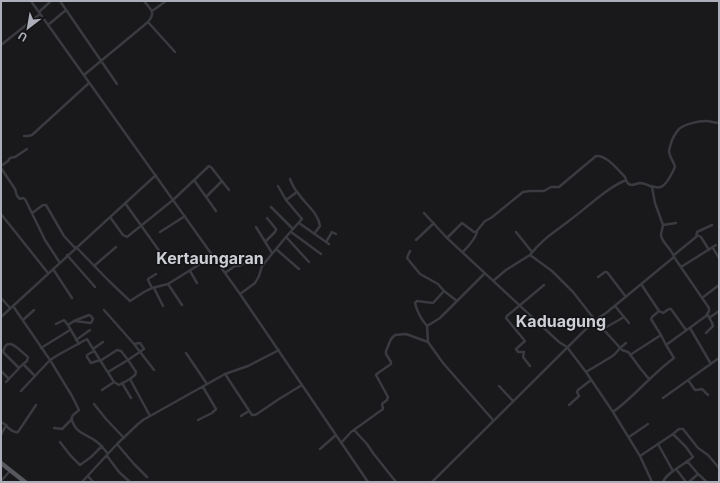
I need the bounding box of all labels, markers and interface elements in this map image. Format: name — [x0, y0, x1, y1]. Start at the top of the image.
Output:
north arrow — [8, 8, 48, 48]
text: U — [16, 28, 30, 45]
district label: Kertaungaran — [156, 248, 264, 268]
district label: Kaduagung — [516, 311, 606, 331]

